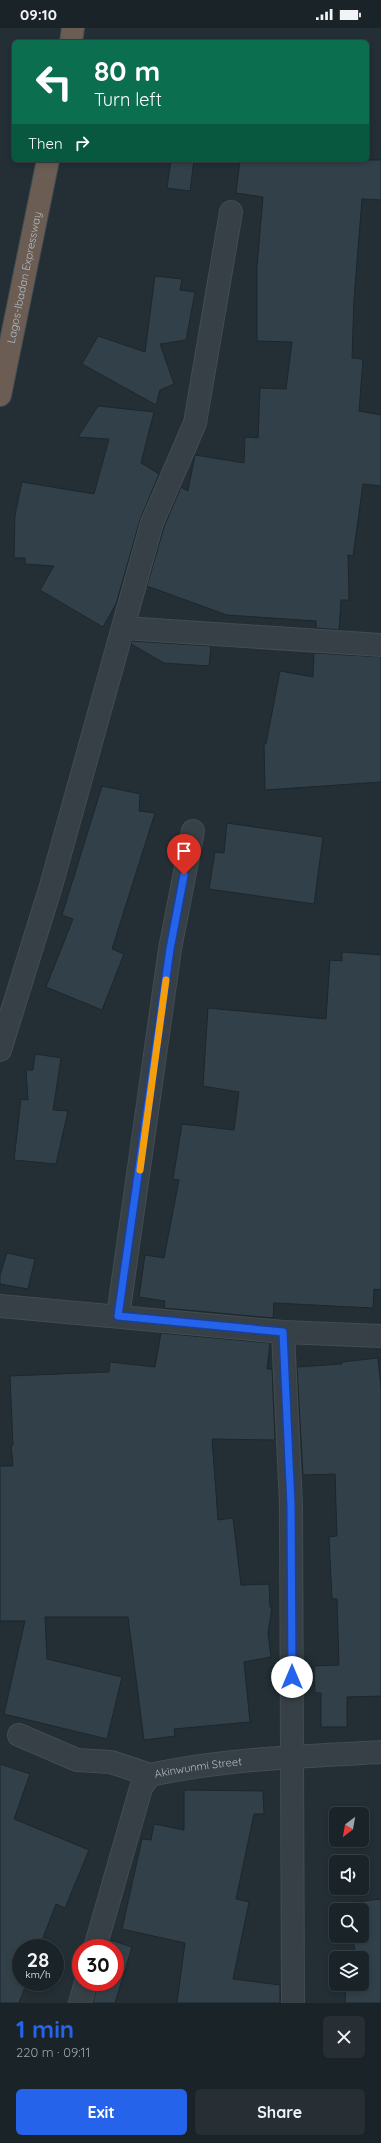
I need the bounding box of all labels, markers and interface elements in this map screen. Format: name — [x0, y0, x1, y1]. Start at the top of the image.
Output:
text: 09:10 — [20, 5, 57, 24]
text: 80 m — [94, 53, 160, 88]
icon: left — [28, 56, 80, 108]
text: Turn left — [94, 88, 162, 111]
icon: right — [71, 132, 93, 154]
text: Then — [28, 134, 63, 153]
street label: Lagos-Ibadan Expressway — [4, 210, 44, 345]
pin — [167, 834, 201, 875]
icon: arrive — [173, 840, 195, 862]
position arrow — [271, 1656, 313, 1698]
street label: Akinwunmi Street — [153, 1754, 243, 1781]
north arrow — [329, 1807, 369, 1847]
map controls — [329, 1807, 369, 1991]
button: sound — [329, 1855, 369, 1895]
button: search — [329, 1903, 369, 1943]
speed limit sign: 30 — [72, 1939, 124, 1991]
text: 28 — [27, 1947, 49, 1972]
button: layers — [329, 1951, 369, 1991]
text: km/h — [25, 1968, 51, 1981]
text: 1 min — [16, 2014, 74, 2044]
button: close — [323, 2016, 365, 2058]
text: 220 m · 09:11 — [16, 2044, 90, 2060]
button: Exit — [16, 2089, 187, 2135]
button: Share — [195, 2089, 365, 2135]

